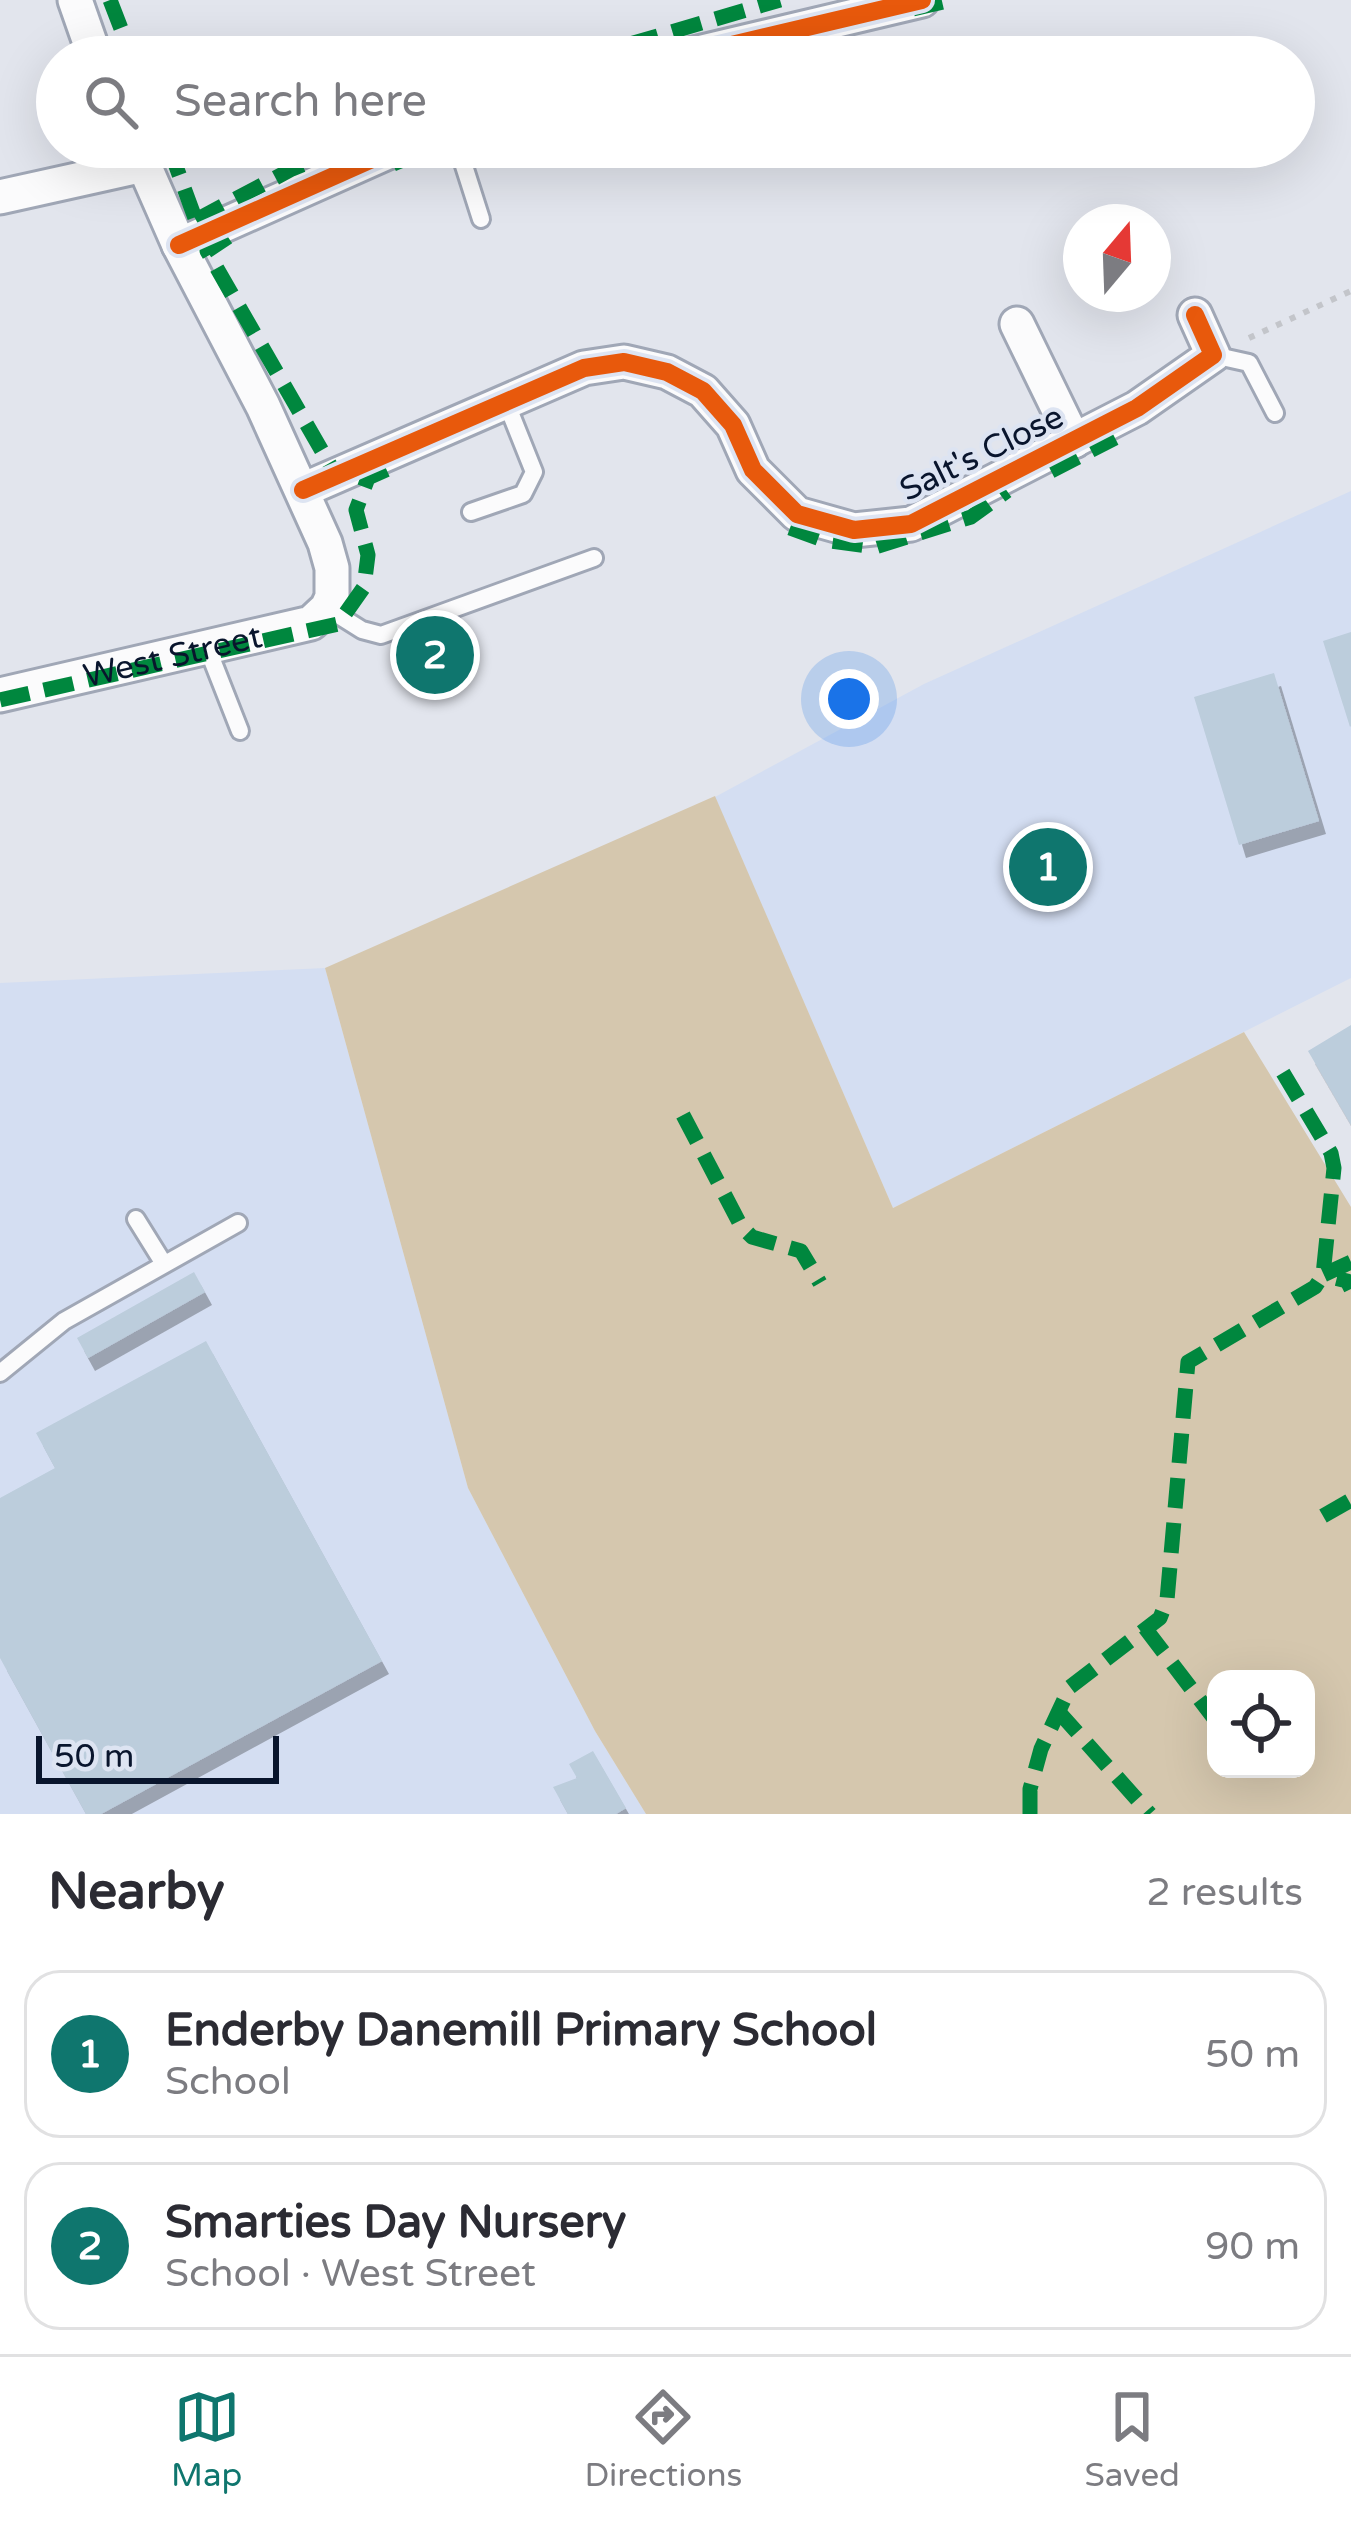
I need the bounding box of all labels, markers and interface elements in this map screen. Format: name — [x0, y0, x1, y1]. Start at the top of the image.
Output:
search box — [36, 36, 1315, 168]
icon: search — [78, 69, 144, 135]
text: Search here — [174, 75, 427, 129]
north arrow — [1063, 204, 1171, 312]
street label: Salt's Close — [893, 397, 1070, 510]
pin: 2 — [396, 610, 474, 700]
street label: West Street — [80, 617, 266, 696]
your location — [819, 669, 879, 729]
pin: 1 — [1009, 822, 1087, 912]
map controls — [1207, 1670, 1315, 1778]
button: locate — [1207, 1670, 1315, 1778]
scale bar — [36, 1730, 279, 1783]
text: 50 m — [54, 1737, 134, 1776]
text: Nearby — [48, 1861, 225, 1923]
text: 2 results — [1146, 1869, 1303, 1916]
text: Enderby Danemill Primary School — [165, 2004, 877, 2058]
text: 1 — [78, 2031, 102, 2078]
text: 50 m — [1205, 2031, 1300, 2078]
text: School — [165, 2058, 291, 2105]
text: Smarties Day Nursery — [165, 2196, 626, 2250]
text: 2 — [78, 2223, 102, 2270]
text: 90 m — [1205, 2223, 1300, 2270]
text: School · West Street — [165, 2250, 536, 2297]
tab: Map — [171, 2384, 242, 2495]
tab: Directions — [584, 2384, 742, 2495]
tab: Saved — [1085, 2384, 1180, 2495]

